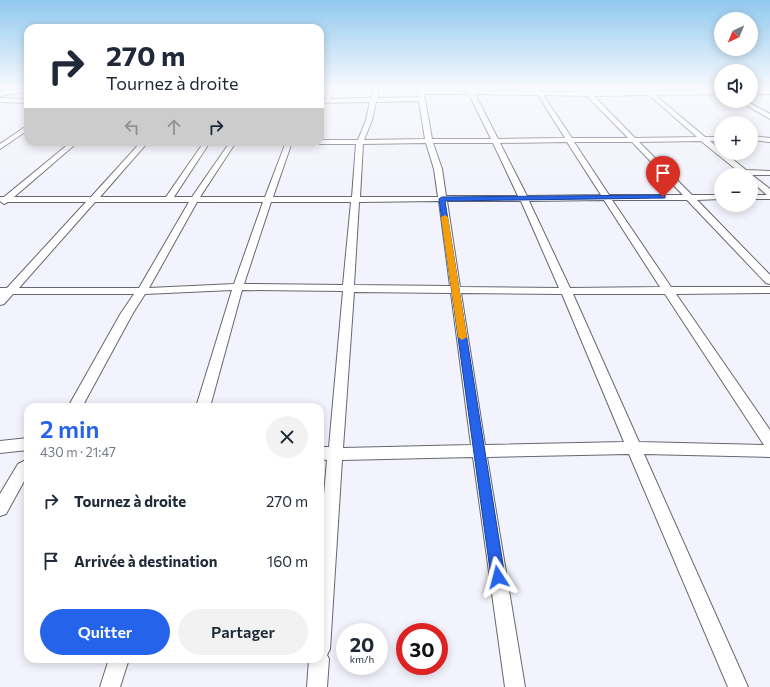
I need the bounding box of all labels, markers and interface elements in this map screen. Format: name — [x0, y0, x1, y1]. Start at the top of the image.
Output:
north arrow — [714, 12, 758, 56]
map controls — [714, 12, 758, 212]
text: 270 m — [106, 38, 185, 72]
icon: right — [40, 40, 92, 92]
button: sound — [714, 64, 758, 108]
text: Tournez à droite — [106, 72, 239, 94]
icon: left — [121, 116, 143, 138]
icon: ahead — [163, 116, 185, 138]
icon: right — [205, 116, 227, 138]
button: + — [714, 116, 758, 160]
pin — [646, 156, 680, 197]
icon: arrive — [652, 162, 674, 184]
button: − — [714, 168, 758, 212]
text: 2 min — [40, 414, 99, 443]
button: close — [266, 416, 308, 458]
text: 430 m · 21:47 — [40, 444, 116, 460]
icon: right — [40, 490, 62, 512]
text: Tournez à droite — [74, 492, 186, 510]
text: 270 m — [266, 492, 308, 510]
icon: arrive — [40, 550, 62, 572]
text: Arrivée à destination — [74, 552, 217, 570]
text: 160 m — [267, 552, 308, 570]
position arrow — [477, 556, 519, 598]
button: Quitter — [40, 609, 170, 655]
button: Partager — [178, 609, 308, 655]
speed limit sign: 30 — [396, 623, 448, 675]
text: 20 — [350, 632, 374, 656]
text: km/h — [350, 653, 374, 665]

